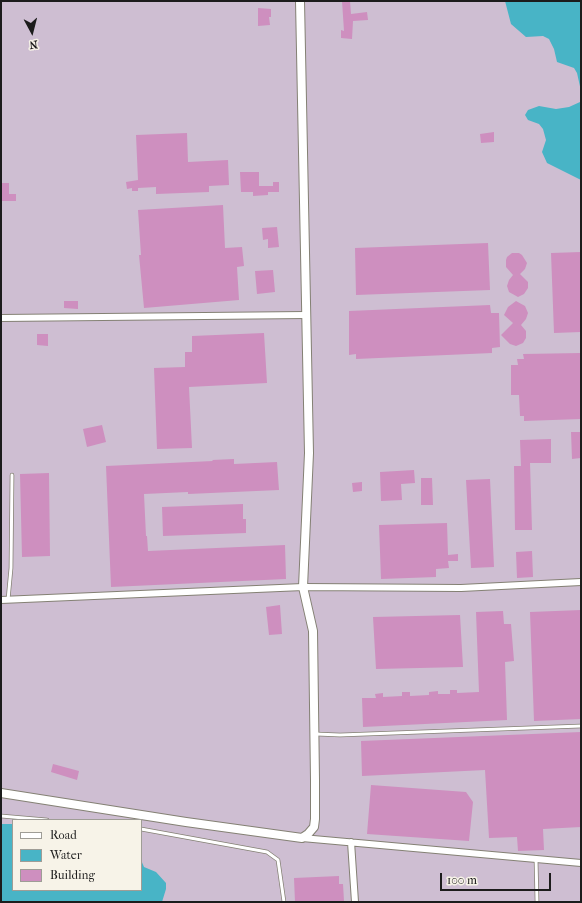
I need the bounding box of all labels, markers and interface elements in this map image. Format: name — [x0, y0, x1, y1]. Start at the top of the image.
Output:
north arrow — [12, 12, 52, 52]
text: N — [29, 37, 38, 51]
legend — [12, 819, 142, 891]
text: Road — [50, 828, 77, 842]
text: Water — [50, 848, 82, 862]
scale bar — [442, 865, 553, 891]
text: Building — [50, 868, 95, 882]
text: 100 m — [447, 873, 477, 887]

